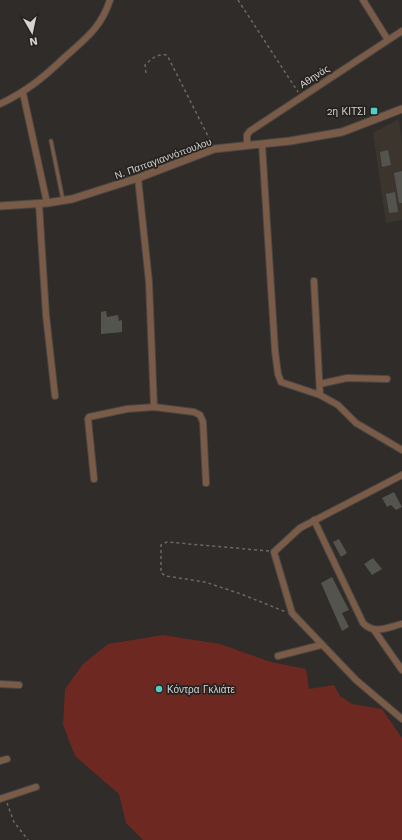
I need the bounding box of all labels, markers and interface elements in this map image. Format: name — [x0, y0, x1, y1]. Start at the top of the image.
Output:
north arrow — [12, 12, 52, 52]
text: N — [28, 34, 39, 48]
street label: Αθηνάς — [297, 63, 331, 90]
place label: 2η ΚΙΤΣΙ — [327, 106, 366, 117]
marker: 2η ΚΙΤΣΙ — [369, 106, 379, 116]
street label: Ν. Παπαγιαννόπουλου — [113, 136, 213, 181]
marker: Κόντρα Γκλιάτε — [154, 684, 164, 694]
place label: Κόντρα Γκλιάτε — [167, 684, 235, 695]

